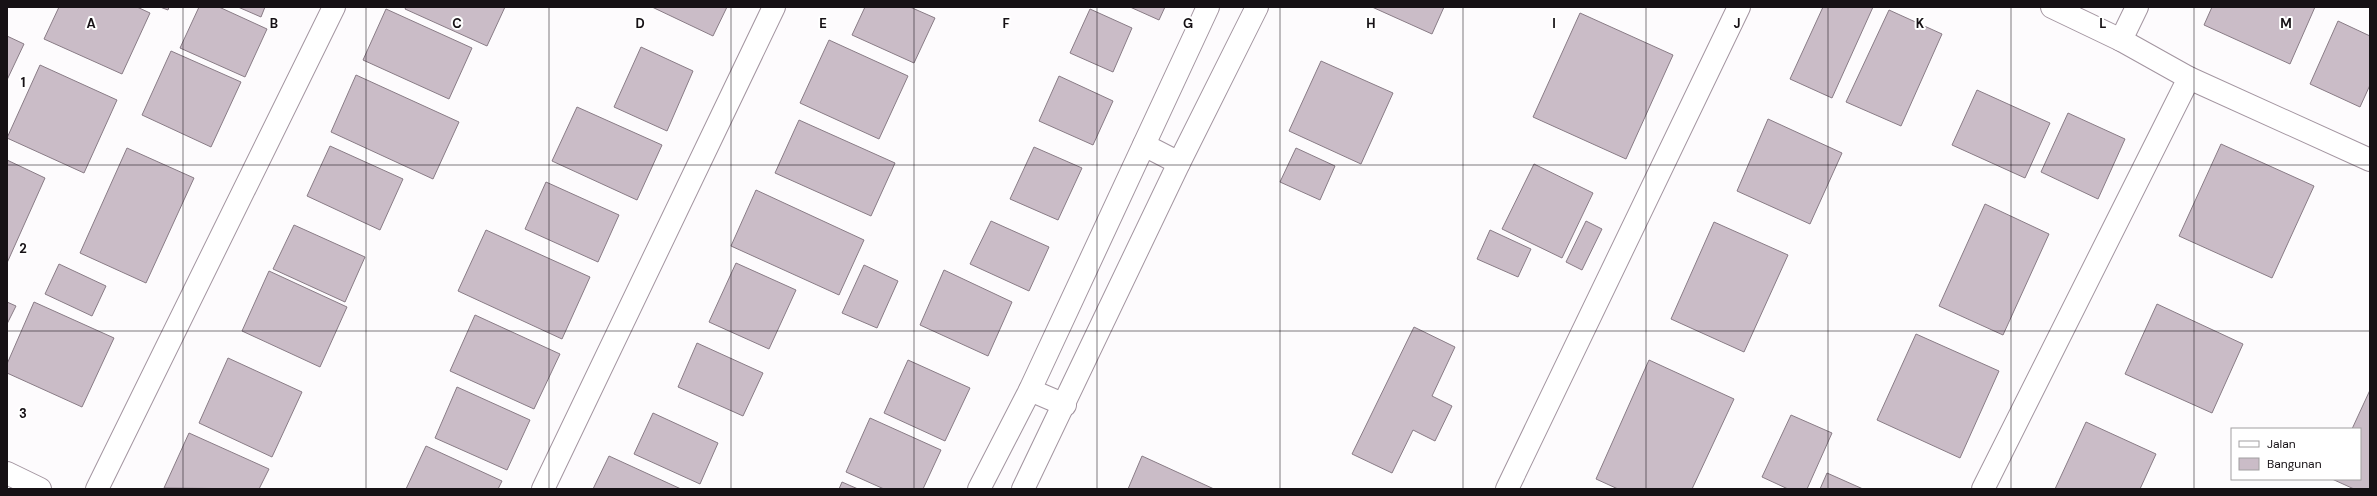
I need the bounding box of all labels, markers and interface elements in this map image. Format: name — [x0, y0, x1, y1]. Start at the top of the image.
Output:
text: A — [86, 15, 96, 32]
text: B — [270, 15, 278, 32]
text: C — [452, 15, 462, 32]
text: D — [635, 15, 645, 32]
text: E — [819, 15, 827, 32]
text: F — [1002, 15, 1010, 32]
text: G — [1183, 15, 1193, 32]
text: H — [1366, 15, 1376, 32]
text: I — [1552, 15, 1556, 32]
text: J — [1733, 15, 1741, 32]
text: K — [1916, 15, 1925, 32]
text: L — [2099, 15, 2107, 32]
text: M — [2280, 15, 2292, 32]
text: 1 — [21, 74, 25, 91]
text: 2 — [19, 240, 27, 257]
text: 3 — [19, 405, 27, 422]
legend — [2231, 428, 2361, 480]
text: Jalan — [2267, 436, 2296, 452]
text: Bangunan — [2267, 456, 2322, 472]

